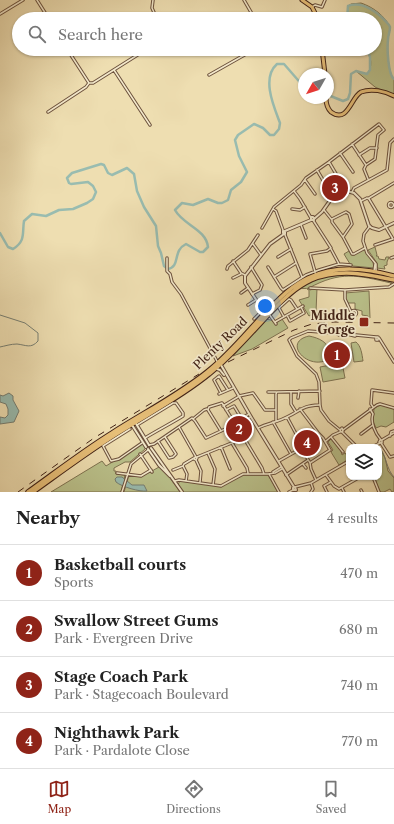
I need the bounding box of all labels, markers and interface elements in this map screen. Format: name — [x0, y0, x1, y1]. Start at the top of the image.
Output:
search box — [12, 12, 382, 56]
icon: search — [26, 23, 48, 45]
text: Search here — [58, 25, 143, 44]
north arrow — [298, 68, 334, 104]
pin: 3 — [322, 173, 348, 203]
your location — [255, 296, 275, 316]
place label: Middle Gorge — [311, 308, 355, 337]
street label: Plenty Road — [190, 313, 251, 372]
marker: Middle Gorge — [358, 316, 370, 328]
pin: 1 — [324, 340, 350, 370]
pin: 2 — [226, 414, 252, 444]
pin: 4 — [294, 428, 320, 458]
map controls — [346, 444, 382, 480]
button: layers — [346, 444, 382, 480]
text: Nearby — [16, 508, 80, 528]
text: 4 results — [327, 510, 378, 526]
text: Basketball courts — [54, 555, 186, 574]
text: 1 — [26, 565, 32, 581]
text: 470 m — [340, 565, 378, 581]
text: Sports — [54, 574, 93, 590]
text: Swallow Street Gums — [54, 611, 218, 630]
text: 2 — [25, 621, 33, 637]
text: 680 m — [339, 621, 378, 637]
text: Park · Evergreen Drive — [54, 630, 193, 646]
text: Stage Coach Park — [54, 667, 188, 686]
text: 3 — [25, 677, 33, 693]
text: 740 m — [341, 677, 378, 693]
text: Park · Stagecoach Boulevard — [54, 686, 229, 702]
text: Nighthawk Park — [54, 723, 179, 742]
text: 4 — [25, 733, 33, 749]
text: 770 m — [341, 733, 378, 749]
text: Park · Pardalote Close — [54, 742, 190, 758]
tab: Map — [48, 778, 71, 816]
tab: Directions — [166, 778, 221, 816]
tab: Saved — [316, 778, 346, 816]

